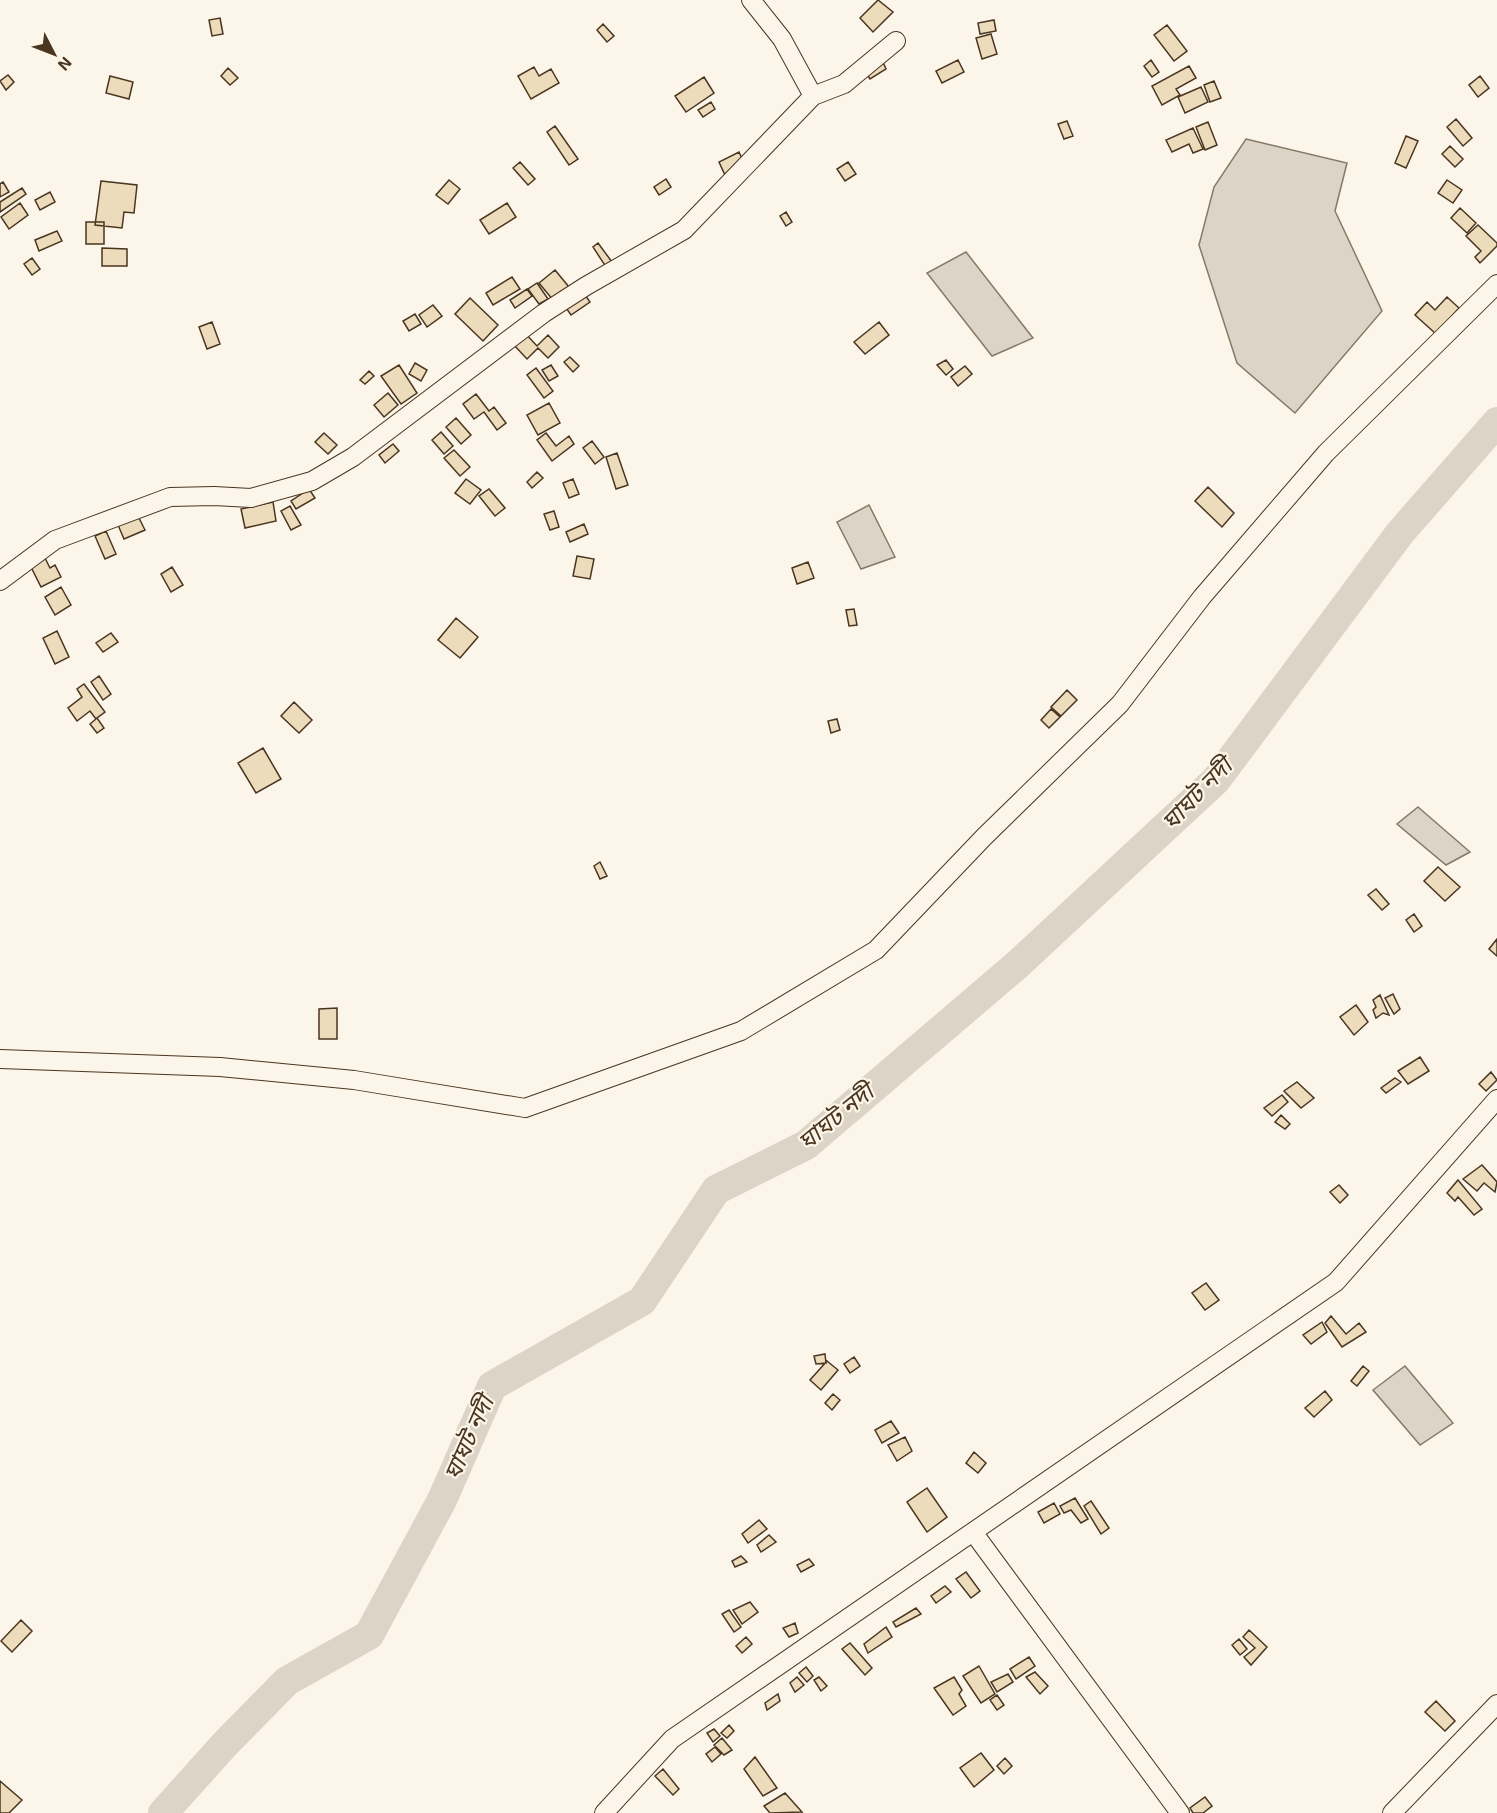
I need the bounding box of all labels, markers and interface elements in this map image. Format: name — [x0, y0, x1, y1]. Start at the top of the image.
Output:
north arrow — [24, 24, 84, 84]
text: N — [55, 54, 76, 75]
water label: ঘাঘট নদী — [1155, 748, 1240, 835]
water label: ঘাঘট নদী — [791, 1074, 882, 1155]
water label: ঘাঘট নদী — [436, 1387, 501, 1484]

